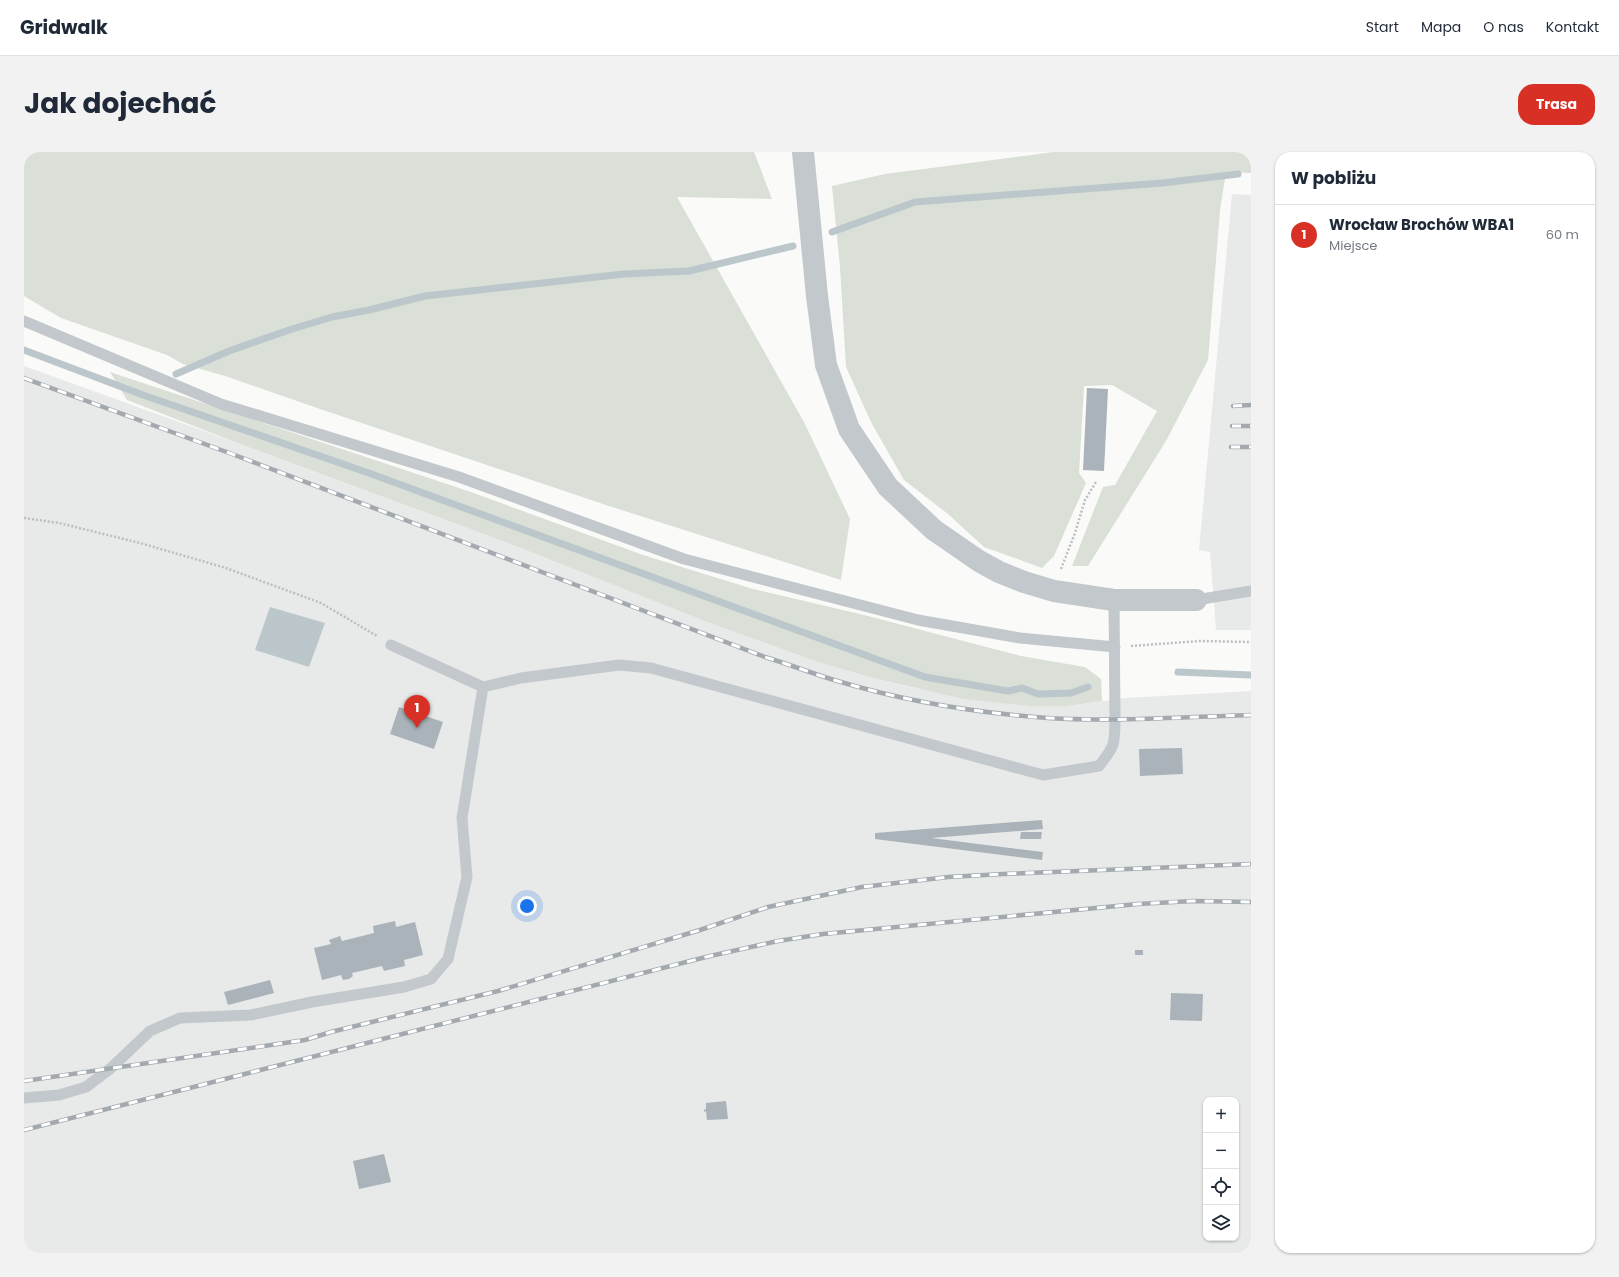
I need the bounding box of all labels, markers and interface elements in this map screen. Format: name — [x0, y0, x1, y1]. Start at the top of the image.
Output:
text: Gridwalk — [20, 14, 108, 41]
text: Start — [1366, 17, 1399, 37]
text: Mapa — [1421, 17, 1461, 37]
text: O nas — [1483, 17, 1524, 37]
text: Kontakt — [1546, 17, 1599, 37]
text: Jak dojechać — [24, 84, 217, 123]
button: Trasa — [1518, 84, 1595, 125]
text: W pobliżu — [1291, 166, 1376, 190]
text: Wrocław Brochów WBA1 — [1329, 214, 1514, 235]
text: 1 — [1302, 225, 1306, 244]
text: 60 m — [1546, 225, 1579, 244]
text: Miejsce — [1329, 236, 1377, 255]
pin: 1 — [404, 695, 430, 728]
your location — [517, 896, 537, 916]
map controls — [1203, 1097, 1239, 1241]
button: + — [1203, 1097, 1239, 1133]
button: − — [1203, 1133, 1239, 1169]
button: locate — [1203, 1169, 1239, 1205]
button: layers — [1203, 1205, 1239, 1241]

